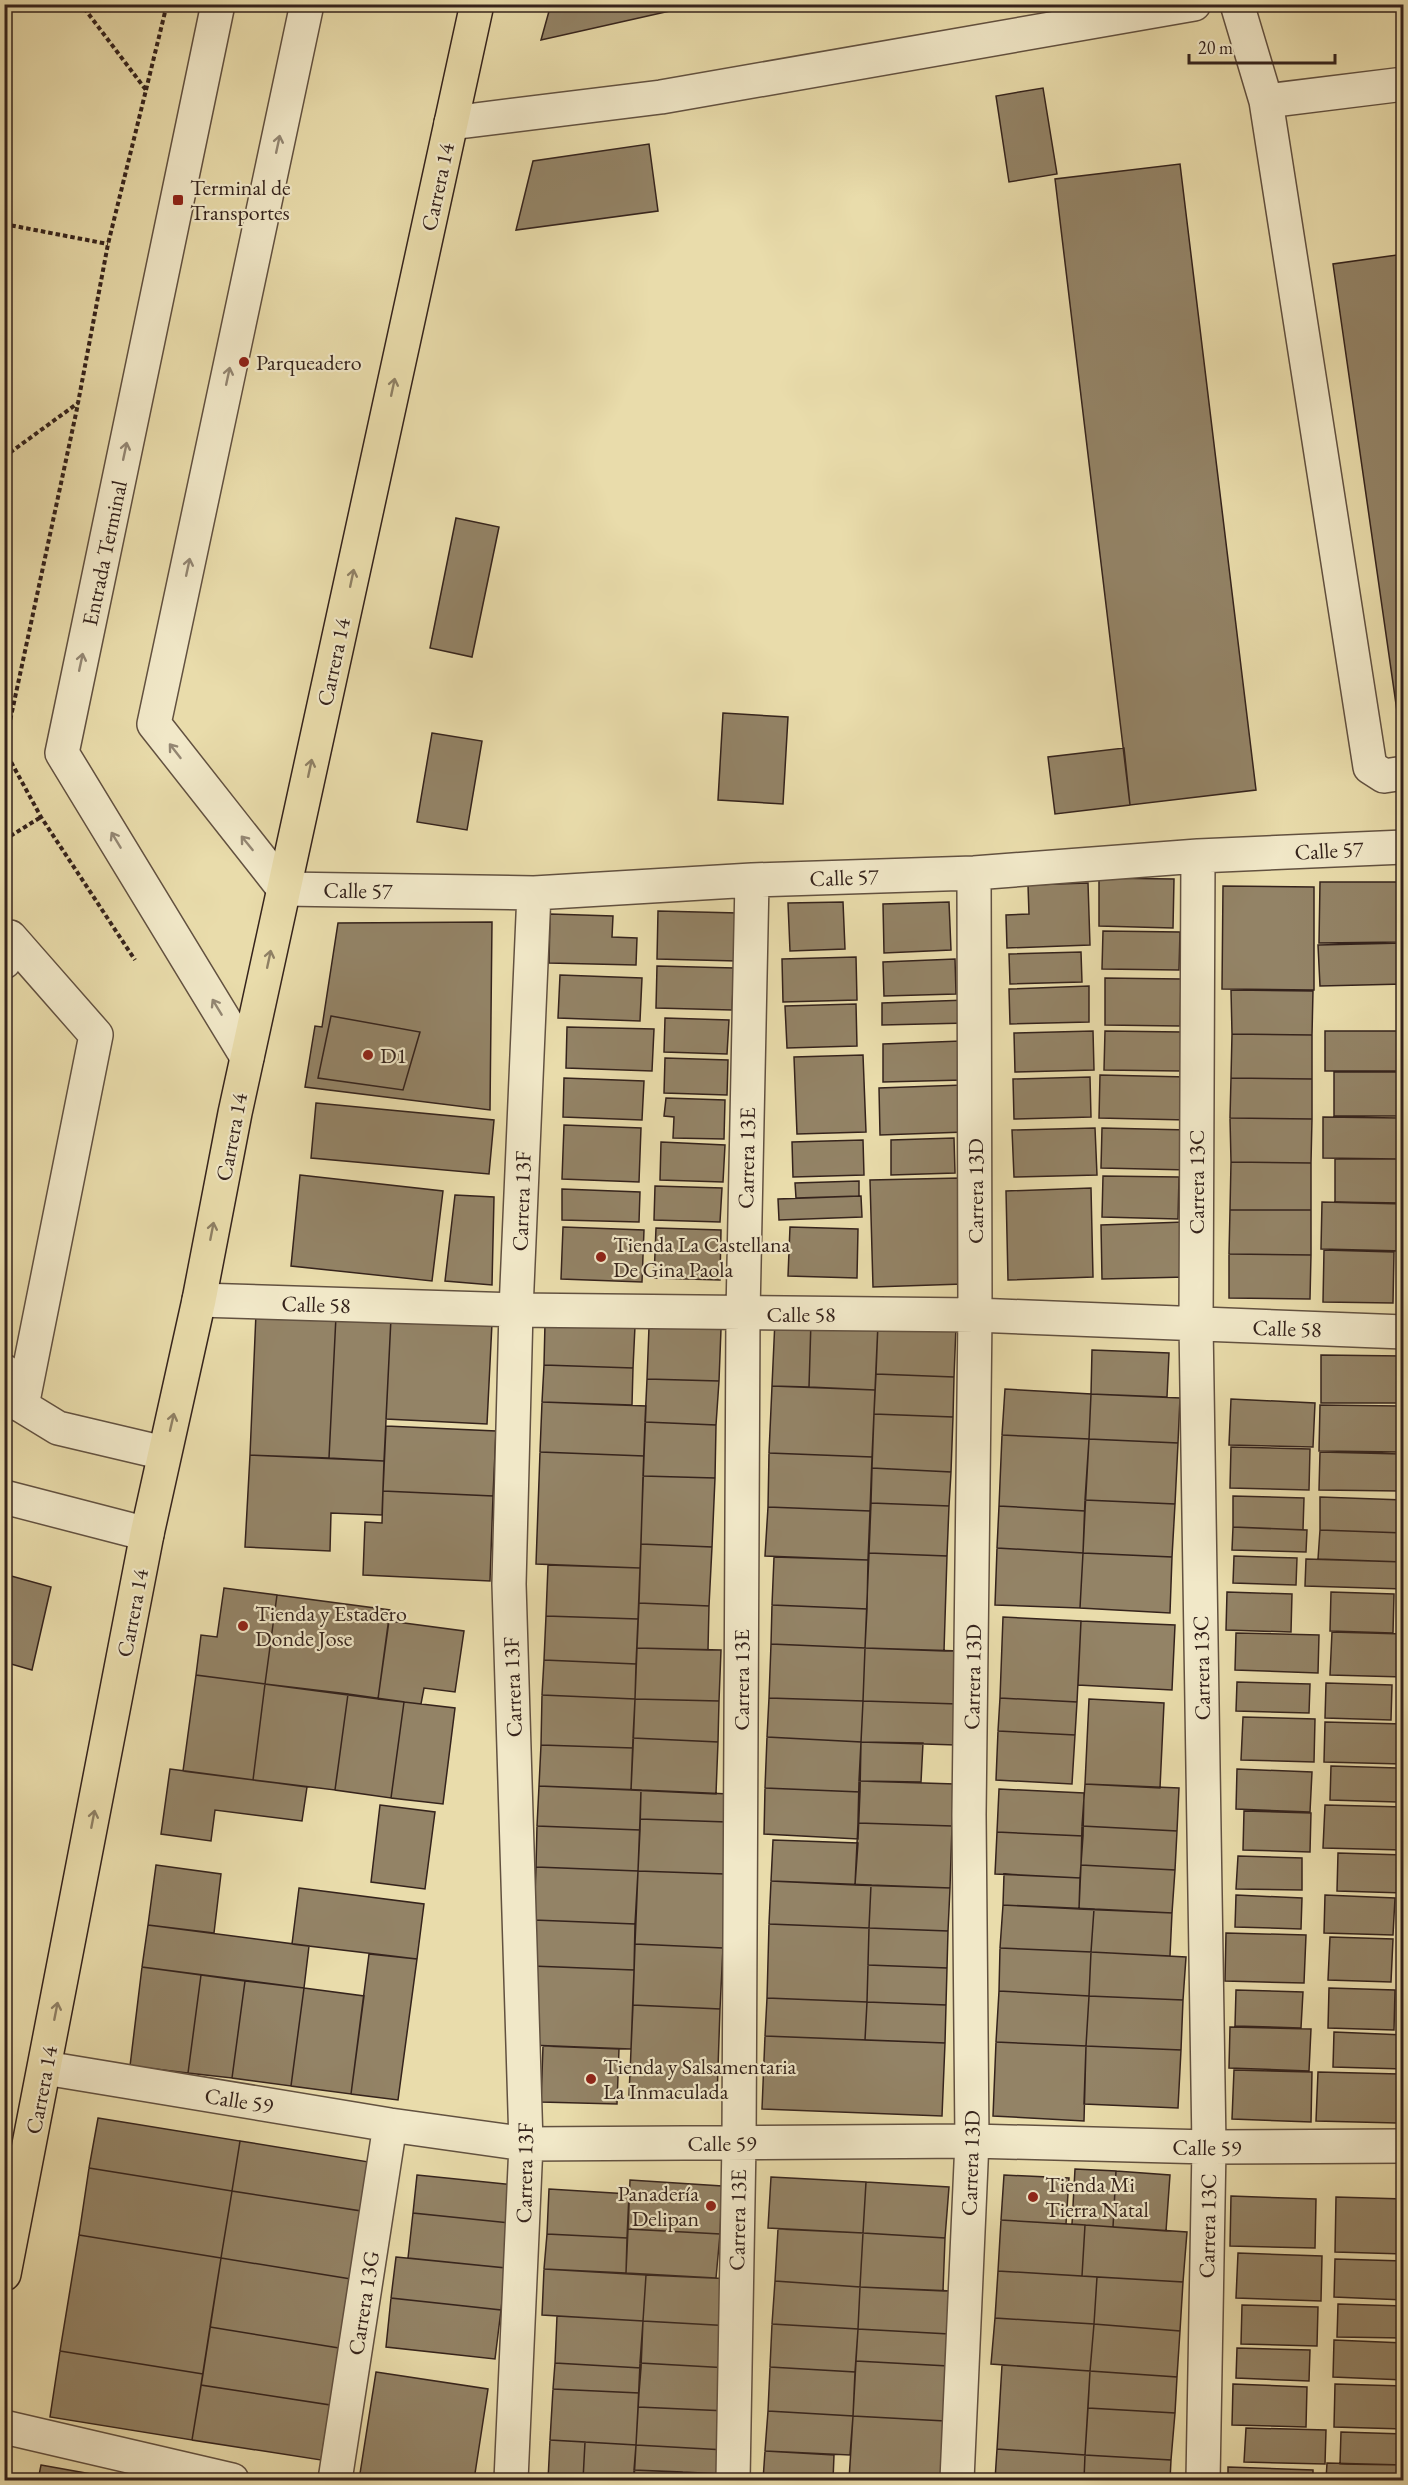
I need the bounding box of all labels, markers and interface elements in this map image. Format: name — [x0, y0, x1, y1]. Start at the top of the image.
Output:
scale bar — [1189, 27, 1334, 65]
text: 20 m — [1198, 36, 1233, 59]
one-way arrow — [272, 135, 284, 154]
street label: Carrera 14 — [414, 140, 461, 234]
place label: Terminal de Transportes — [190, 173, 291, 227]
marker: Terminal de Transportes — [171, 193, 185, 207]
place label: Parqueadero — [256, 348, 362, 377]
marker: Parqueadero — [237, 355, 251, 369]
one-way arrow — [223, 367, 234, 386]
one-way arrow — [388, 378, 400, 397]
one-way arrow — [120, 441, 132, 460]
street label: Entrada Terminal — [75, 478, 134, 628]
one-way arrow — [182, 558, 194, 577]
one-way arrow — [347, 568, 358, 588]
street label: Carrera 14 — [310, 615, 357, 709]
one-way arrow — [76, 653, 87, 672]
one-way arrow — [169, 743, 182, 759]
one-way arrow — [305, 759, 316, 778]
one-way arrow — [109, 832, 121, 849]
street label: Calle 57 — [1294, 834, 1365, 867]
one-way arrow — [241, 835, 254, 851]
street label: Calle 57 — [809, 862, 879, 893]
street label: Calle 57 — [323, 875, 393, 906]
one-way arrow — [263, 949, 275, 968]
one-way arrow — [210, 999, 222, 1016]
place label: D1 — [380, 1041, 407, 1070]
marker: D1 — [361, 1048, 375, 1062]
street label: Carrera 14 — [209, 1090, 254, 1184]
street label: Carrera 13E — [731, 1107, 762, 1209]
street label: Carrera 13C — [1182, 1130, 1211, 1234]
street label: Carrera 13D — [961, 1138, 990, 1244]
street label: Carrera 13F — [505, 1150, 538, 1252]
one-way arrow — [207, 1222, 218, 1242]
place label: Tienda La Castellana De Gina Paola — [613, 1230, 791, 1284]
marker: Tienda La Castellana De Gina Paola — [594, 1250, 608, 1264]
street label: Calle 58 — [281, 1289, 351, 1320]
street label: Calle 58 — [766, 1300, 836, 1329]
street label: Calle 58 — [1252, 1313, 1322, 1344]
one-way arrow — [166, 1413, 178, 1432]
street label: Carrera 14 — [110, 1566, 155, 1660]
place label: Tienda y Estadero Donde Jose — [255, 1599, 407, 1653]
street label: Carrera 13C — [1186, 1615, 1217, 1721]
marker: Tienda y Estadero Donde Jose — [236, 1619, 250, 1633]
street label: Carrera 13D — [957, 1624, 988, 1730]
street label: Carrera 13E — [727, 1629, 756, 1731]
street label: Carrera 13F — [496, 1636, 529, 1738]
one-way arrow — [88, 1810, 99, 1830]
one-way arrow — [51, 2002, 62, 2021]
street label: Carrera 14 — [19, 2043, 64, 2137]
place label: Tienda y Salsamentaria La Inmaculada — [603, 2052, 797, 2106]
marker: Tienda y Salsamentaria La Inmaculada — [584, 2072, 598, 2086]
street label: Calle 59 — [203, 2081, 276, 2120]
street label: Carrera 13D — [954, 2110, 987, 2216]
street label: Carrera 13F — [509, 2122, 540, 2224]
street label: Calle 59 — [687, 2129, 757, 2158]
street label: Calle 59 — [1172, 2132, 1242, 2163]
street label: Carrera 13E — [722, 2169, 753, 2271]
place label: Tienda Mi Tierra Natal — [1045, 2170, 1149, 2224]
street label: Carrera 13C — [1192, 2173, 1223, 2279]
place label: Panadería Delipan — [618, 2179, 699, 2233]
marker: Tienda Mi Tierra Natal — [1026, 2190, 1040, 2204]
marker: Panadería Delipan — [704, 2199, 718, 2213]
street label: Carrera 13G — [341, 2249, 386, 2357]

